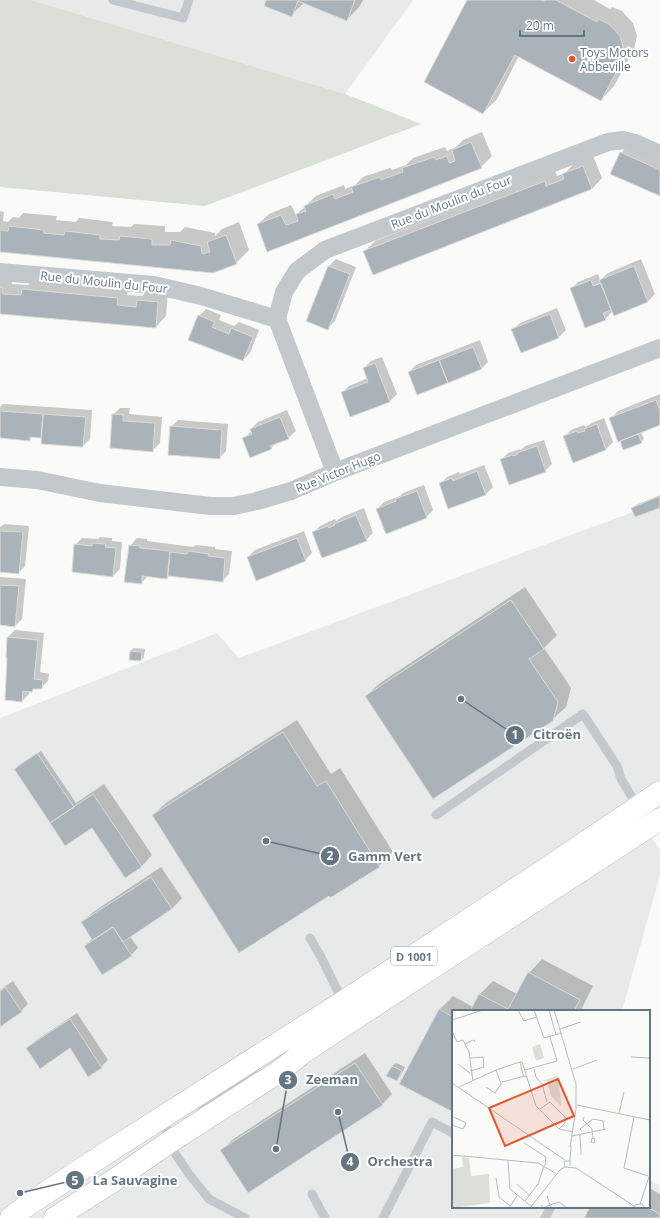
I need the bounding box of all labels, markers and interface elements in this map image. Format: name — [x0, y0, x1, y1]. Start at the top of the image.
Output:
scale bar — [520, 12, 584, 38]
text: 20 m — [526, 17, 554, 34]
place label: Toys Motors Abbeville — [580, 44, 649, 75]
marker: Toys Motors Abbeville — [567, 54, 577, 64]
street label: Rue du Moulin du Four — [388, 171, 514, 233]
street label: Rue du Moulin du Four — [40, 267, 169, 297]
street label: Rue Victor Hugo — [293, 447, 383, 497]
callout: Citroën — [505, 722, 589, 747]
text: Citroën — [533, 725, 581, 743]
text: 1 — [512, 726, 518, 743]
callout: Gamm Vert — [320, 844, 430, 869]
text: 2 — [327, 847, 334, 864]
text: Gamm Vert — [348, 847, 422, 865]
road number: D 1001 — [391, 947, 437, 965]
inset map — [452, 1010, 650, 1208]
callout: Zeeman — [278, 1067, 366, 1092]
text: Zeeman — [306, 1070, 358, 1088]
text: 3 — [285, 1071, 292, 1088]
callout: Orchestra — [340, 1149, 441, 1174]
text: Orchestra — [367, 1152, 433, 1170]
text: 4 — [347, 1153, 354, 1170]
callout: La Sauvagine — [65, 1168, 186, 1193]
text: La Sauvagine — [93, 1171, 178, 1189]
text: 5 — [72, 1172, 79, 1189]

